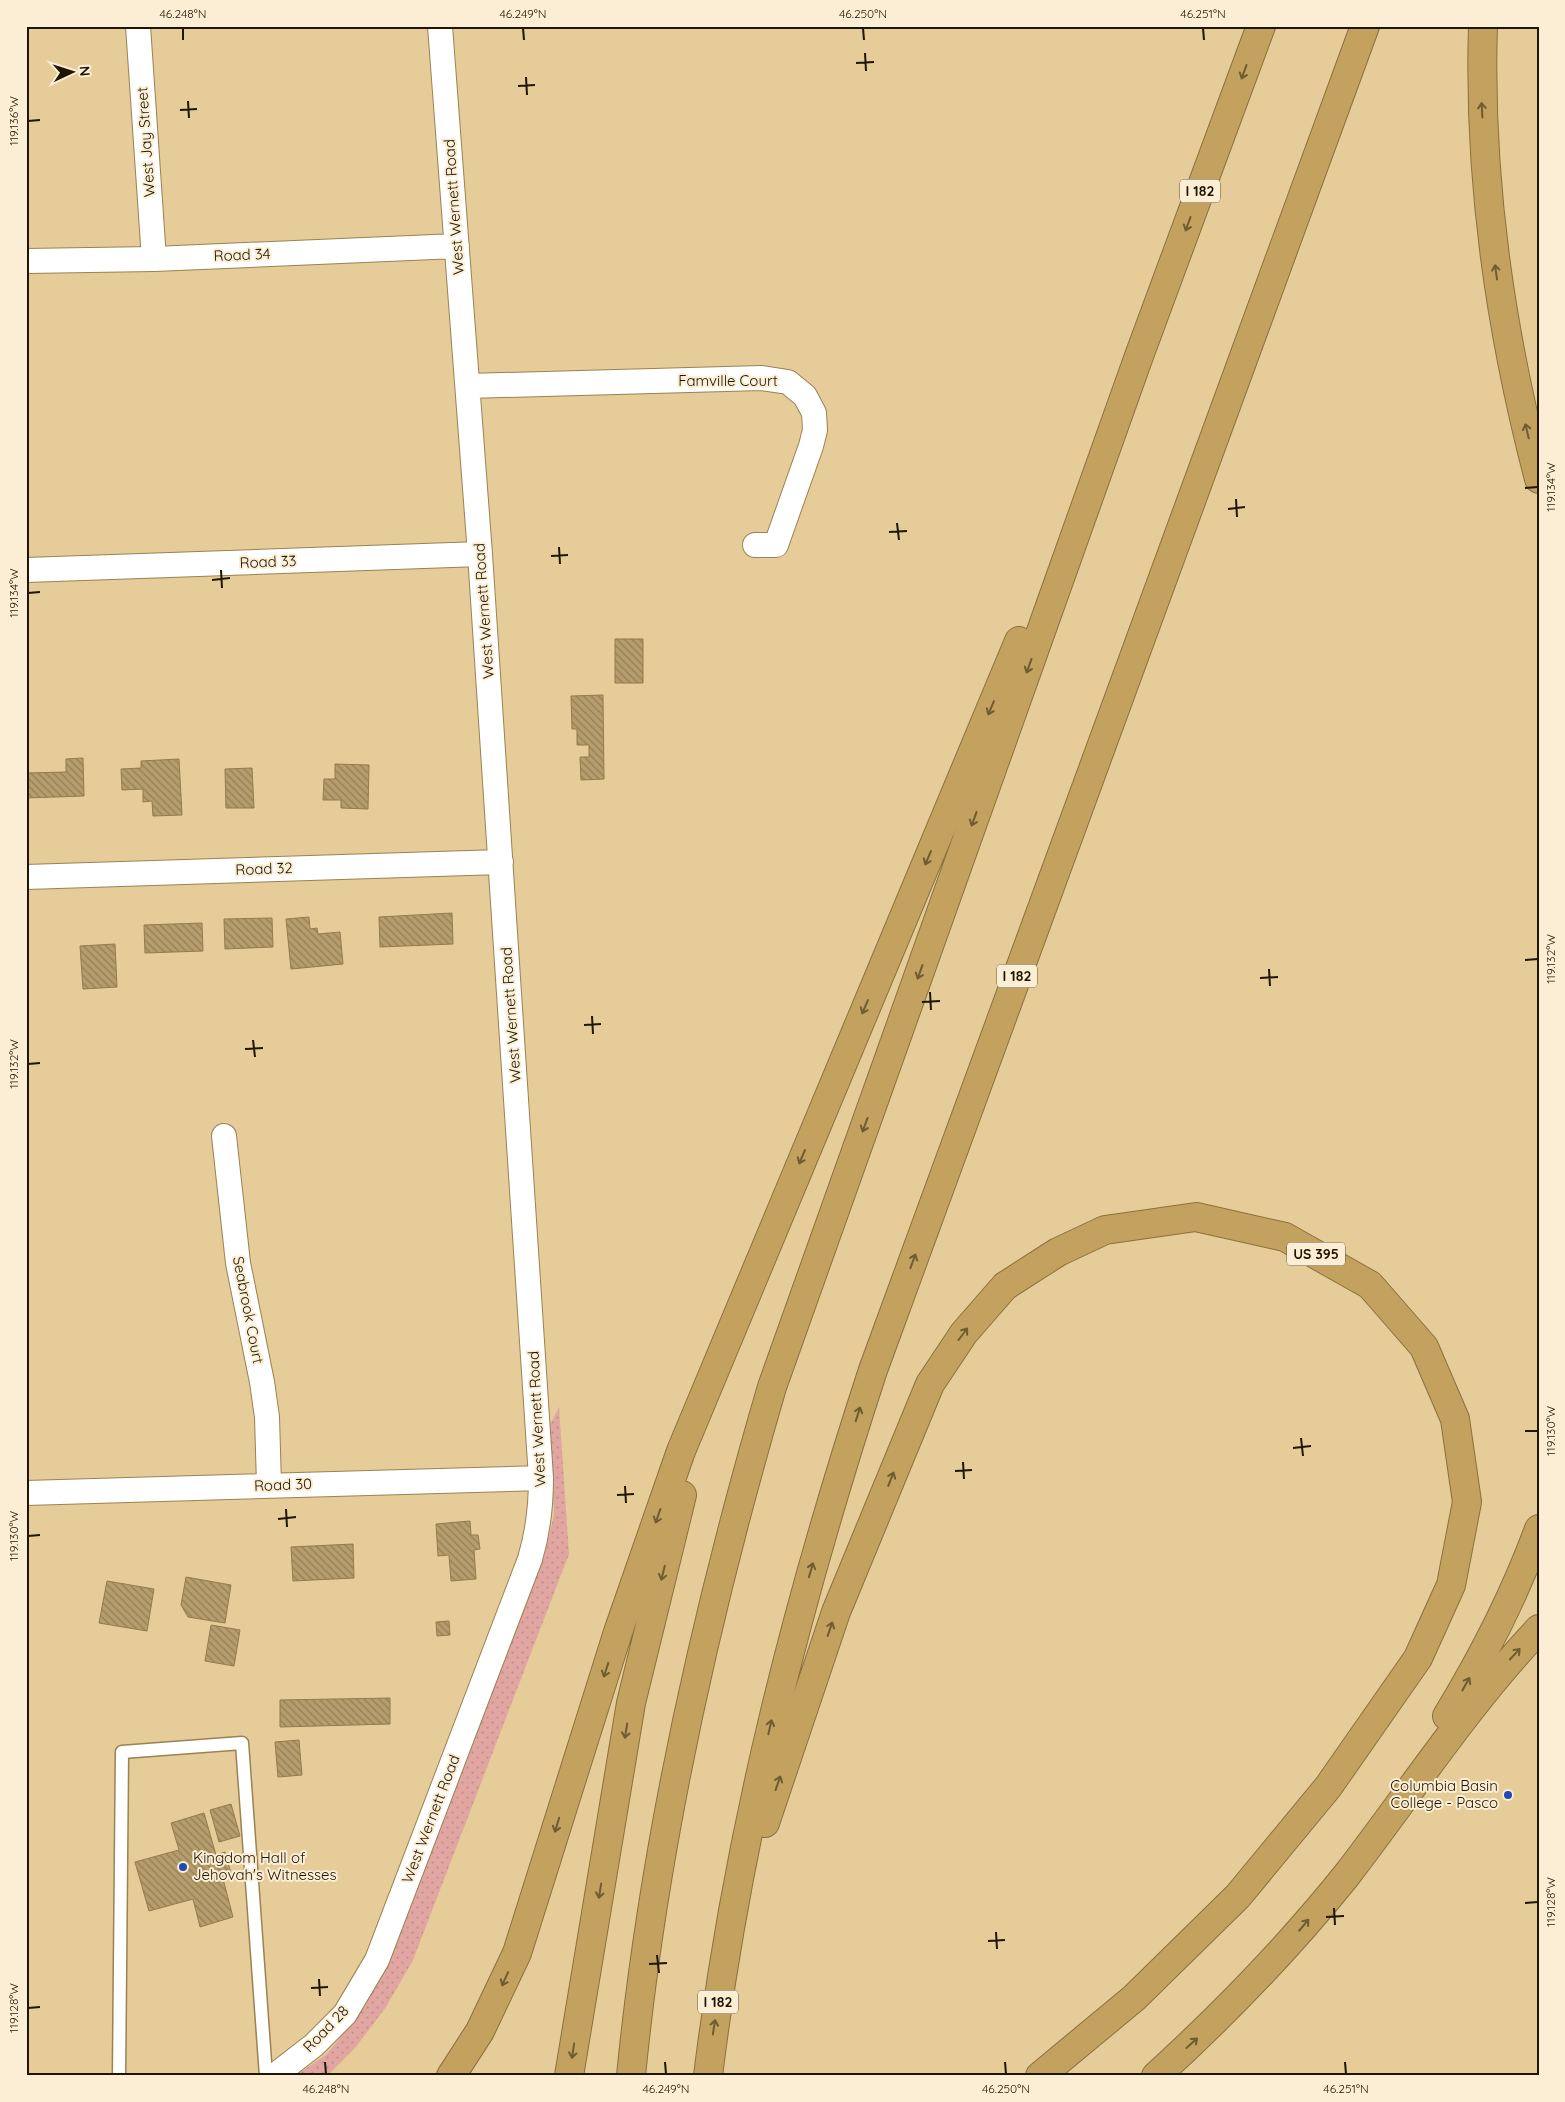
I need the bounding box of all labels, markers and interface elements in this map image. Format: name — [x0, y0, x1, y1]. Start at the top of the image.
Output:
text: 46.248°N — [160, 6, 206, 21]
text: 46.249°N — [500, 6, 546, 21]
text: 46.250°N — [839, 6, 887, 21]
text: 46.251°N — [1180, 6, 1226, 21]
north arrow — [48, 48, 98, 98]
one-way arrow — [1239, 64, 1248, 79]
text: N — [76, 65, 94, 77]
street label: West Jay Street — [132, 86, 159, 198]
text: 119.136°W — [6, 96, 21, 146]
one-way arrow — [1478, 102, 1487, 118]
street label: West Wernett Road — [439, 138, 468, 276]
road number: I 182 — [1180, 180, 1220, 202]
one-way arrow — [1183, 216, 1192, 232]
street label: Road 34 — [213, 244, 271, 265]
one-way arrow — [1491, 264, 1501, 280]
street label: Famville Court — [678, 371, 778, 390]
one-way arrow — [1522, 424, 1531, 440]
text: 119.134°W — [1543, 462, 1558, 512]
street label: West Wernett Road — [469, 542, 498, 680]
street label: Road 33 — [239, 551, 297, 572]
text: 119.134°W — [6, 568, 21, 618]
one-way arrow — [1023, 658, 1033, 674]
one-way arrow — [986, 700, 996, 715]
one-way arrow — [969, 811, 978, 826]
one-way arrow — [923, 850, 933, 865]
street label: Road 32 — [235, 858, 293, 879]
text: 119.132°W — [1543, 934, 1558, 984]
street label: West Wernett Road — [496, 946, 525, 1084]
one-way arrow — [914, 964, 924, 980]
road number: I 182 — [997, 964, 1037, 988]
one-way arrow — [860, 1000, 869, 1015]
text: 119.132°W — [6, 1039, 21, 1089]
one-way arrow — [860, 1117, 869, 1133]
one-way arrow — [797, 1149, 807, 1164]
road number: US 395 — [1287, 1242, 1345, 1266]
one-way arrow — [909, 1254, 918, 1269]
street label: Seabrook Court — [229, 1255, 268, 1365]
one-way arrow — [958, 1328, 969, 1341]
street label: West Wernett Road — [523, 1351, 550, 1487]
text: 119.130°W — [1543, 1405, 1558, 1456]
one-way arrow — [854, 1406, 864, 1422]
one-way arrow — [887, 1472, 896, 1487]
street label: Road 30 — [254, 1474, 312, 1495]
one-way arrow — [653, 1508, 662, 1523]
text: 119.130°W — [6, 1510, 21, 1561]
one-way arrow — [806, 1562, 816, 1578]
one-way arrow — [658, 1564, 667, 1580]
one-way arrow — [826, 1622, 836, 1638]
one-way arrow — [1509, 1648, 1521, 1660]
one-way arrow — [600, 1662, 610, 1678]
one-way arrow — [1461, 1677, 1471, 1692]
one-way arrow — [766, 1719, 776, 1735]
one-way arrow — [621, 1722, 631, 1738]
street label: West Wernett Road — [397, 1752, 464, 1886]
one-way arrow — [774, 1776, 784, 1792]
place label: Columbia Basin College - Pasco — [1390, 1776, 1498, 1812]
marker: Columbia Basin College - Pasco — [1502, 1789, 1514, 1801]
one-way arrow — [552, 1817, 562, 1833]
place label: Kingdom Hall of Jehovah's Witnesses — [193, 1848, 337, 1884]
marker: Kingdom Hall of Jehovah's Witnesses — [177, 1861, 189, 1873]
text: 119.128°W — [1543, 1877, 1558, 1927]
one-way arrow — [595, 1883, 605, 1899]
one-way arrow — [1299, 1919, 1310, 1932]
one-way arrow — [500, 1971, 510, 1986]
text: 119.128°W — [6, 1983, 21, 2033]
road number: I 182 — [698, 1990, 738, 2014]
street label: Road 28 — [299, 2001, 353, 2056]
one-way arrow — [709, 2020, 719, 2036]
one-way arrow — [1186, 2037, 1199, 2049]
one-way arrow — [568, 2043, 578, 2059]
text: 46.248°N — [303, 2081, 349, 2096]
text: 46.249°N — [643, 2081, 689, 2096]
text: 46.250°N — [982, 2081, 1030, 2096]
text: 46.251°N — [1323, 2081, 1369, 2096]

